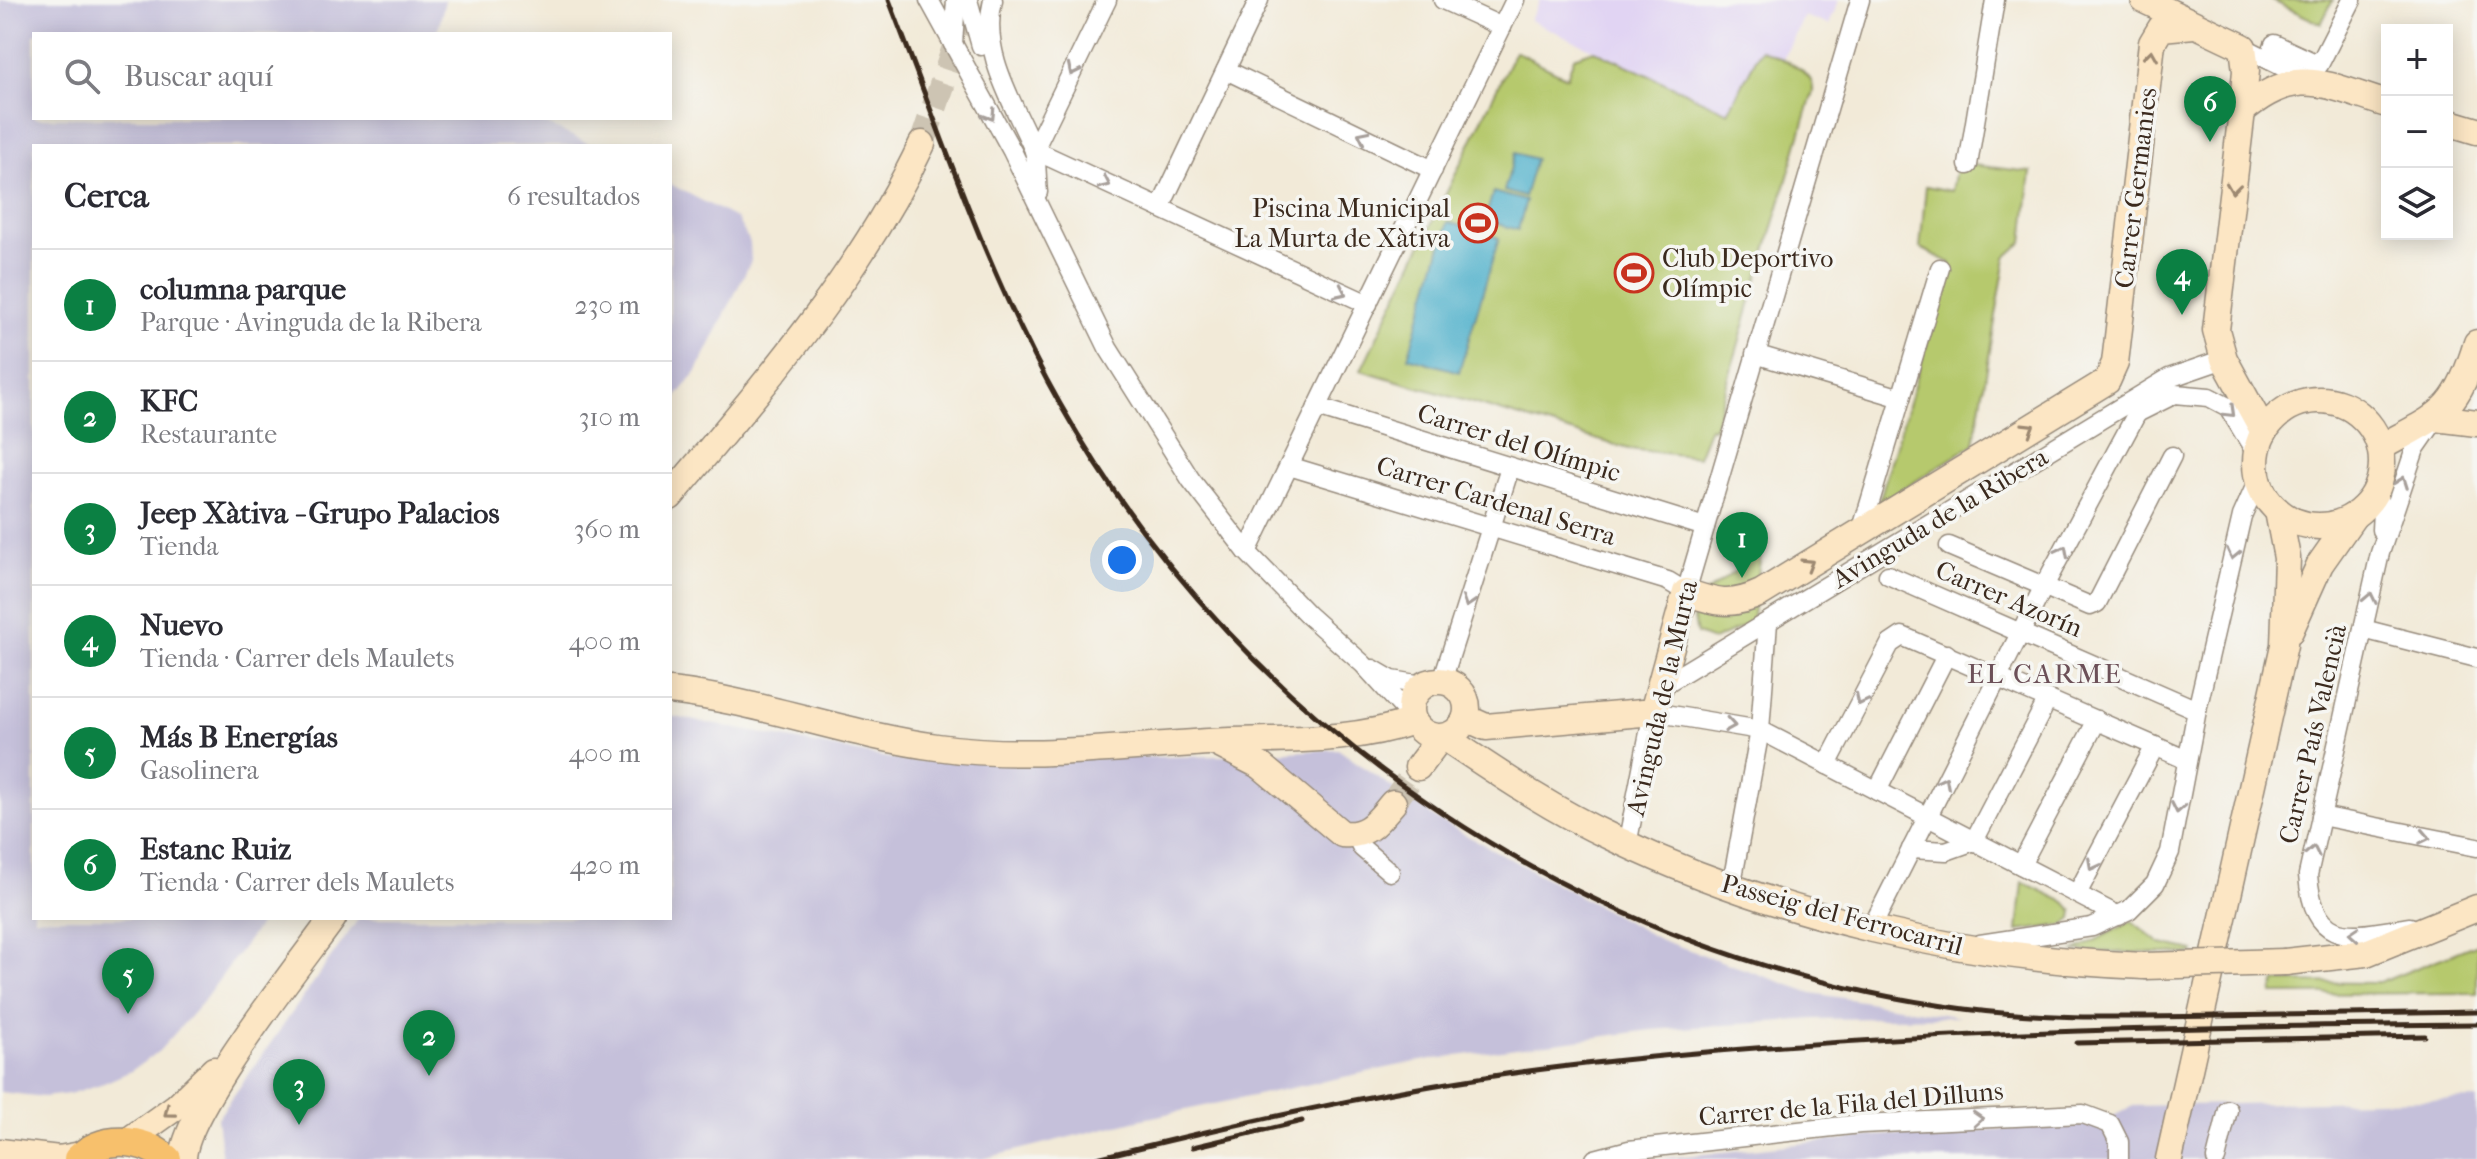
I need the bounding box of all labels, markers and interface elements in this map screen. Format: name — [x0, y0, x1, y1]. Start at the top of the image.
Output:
map controls — [2381, 24, 2453, 240]
button: + — [2381, 24, 2453, 96]
search box — [32, 32, 672, 120]
one-way arrow — [2142, 48, 2159, 62]
icon: search — [60, 54, 104, 98]
text: Buscar aquí — [124, 59, 273, 94]
one-way arrow — [1067, 62, 1083, 77]
pin: 6 — [2184, 76, 2236, 142]
street label: Carrer Germanies — [2108, 86, 2164, 290]
button: − — [2381, 96, 2453, 168]
one-way arrow — [981, 106, 996, 120]
one-way arrow — [1357, 130, 1371, 146]
button: layers — [2381, 168, 2453, 240]
one-way arrow — [1096, 173, 1111, 189]
text: Cerca — [64, 176, 149, 216]
text: 6 resultados — [507, 181, 640, 212]
one-way arrow — [2225, 181, 2242, 195]
place label: Piscina Municipal La Murta de Xàtiva — [1234, 193, 1451, 254]
sports icon: Piscina Municipal La Murta de Xàtiva — [1457, 202, 1499, 244]
place label: Club Deportivo Olímpic — [1662, 243, 1834, 304]
pin: 4 — [2156, 249, 2208, 315]
sports icon: Club Deportivo Olímpic — [1613, 252, 1655, 294]
text: columna parque — [140, 272, 346, 307]
one-way arrow — [1333, 282, 1347, 298]
text: 1 — [85, 290, 95, 321]
text: 230 m — [574, 290, 640, 321]
text: Parque · Avinguda de la Ribera — [140, 307, 482, 338]
text: KFC — [140, 384, 198, 419]
street label: Carrer del Olímpic — [1414, 397, 1624, 489]
text: 2 — [83, 402, 97, 433]
text: 310 m — [579, 402, 640, 433]
one-way arrow — [2221, 403, 2235, 417]
text: Restaurante — [140, 419, 277, 450]
one-way arrow — [2021, 423, 2035, 438]
street label: Avinguda de la Ribera — [1826, 441, 2054, 595]
street label: Carrer Cardenal Serra — [1373, 450, 1620, 552]
one-way arrow — [2392, 476, 2409, 490]
text: Jeep Xàtiva - Grupo Palacios — [140, 496, 500, 531]
pin: 1 — [1716, 512, 1768, 578]
text: 3 — [85, 514, 95, 545]
text: 360 m — [574, 514, 640, 545]
text: Tienda — [140, 531, 219, 562]
your location — [1102, 540, 1142, 580]
one-way arrow — [2053, 544, 2068, 559]
one-way arrow — [2226, 546, 2243, 560]
street label: Carrer Azorín — [1931, 554, 2087, 644]
one-way arrow — [1799, 559, 1814, 574]
street label: Avinguda de la Murta — [1620, 576, 1704, 820]
one-way arrow — [2361, 591, 2378, 605]
one-way arrow — [1462, 594, 1478, 608]
text: Nuevo — [140, 608, 223, 643]
street label: Carrer País Valencià — [2273, 620, 2354, 847]
text: 4 — [82, 626, 98, 657]
text: 400 m — [569, 626, 640, 657]
text: Tienda · Carrer dels Maulets — [140, 643, 454, 674]
district label: EL CARME — [1967, 657, 2123, 690]
one-way arrow — [1856, 691, 1871, 706]
one-way arrow — [1723, 716, 1737, 733]
text: Más B Energías — [140, 720, 338, 755]
text: 5 — [84, 738, 96, 769]
text: 400 m — [569, 738, 640, 769]
text: Gasolinera — [140, 755, 259, 786]
one-way arrow — [1935, 776, 1950, 791]
one-way arrow — [2170, 800, 2187, 814]
one-way arrow — [2418, 827, 2431, 844]
text: Estanc Ruiz — [140, 832, 291, 867]
one-way arrow — [2304, 845, 2321, 859]
text: 6 — [83, 850, 97, 881]
text: 420 m — [570, 850, 640, 881]
one-way arrow — [2087, 856, 2102, 871]
text: Tienda · Carrer dels Maulets — [140, 867, 454, 898]
street label: Passeig del Ferrocarril — [1718, 868, 1966, 962]
one-way arrow — [2348, 926, 2361, 943]
pin: 5 — [102, 948, 154, 1014]
pin: 2 — [403, 1010, 455, 1076]
pin: 3 — [273, 1059, 325, 1125]
street label: Carrer de la Fila del Dilluns — [1697, 1075, 2005, 1133]
one-way arrow — [163, 1103, 177, 1117]
one-way arrow — [1972, 1110, 1985, 1127]

